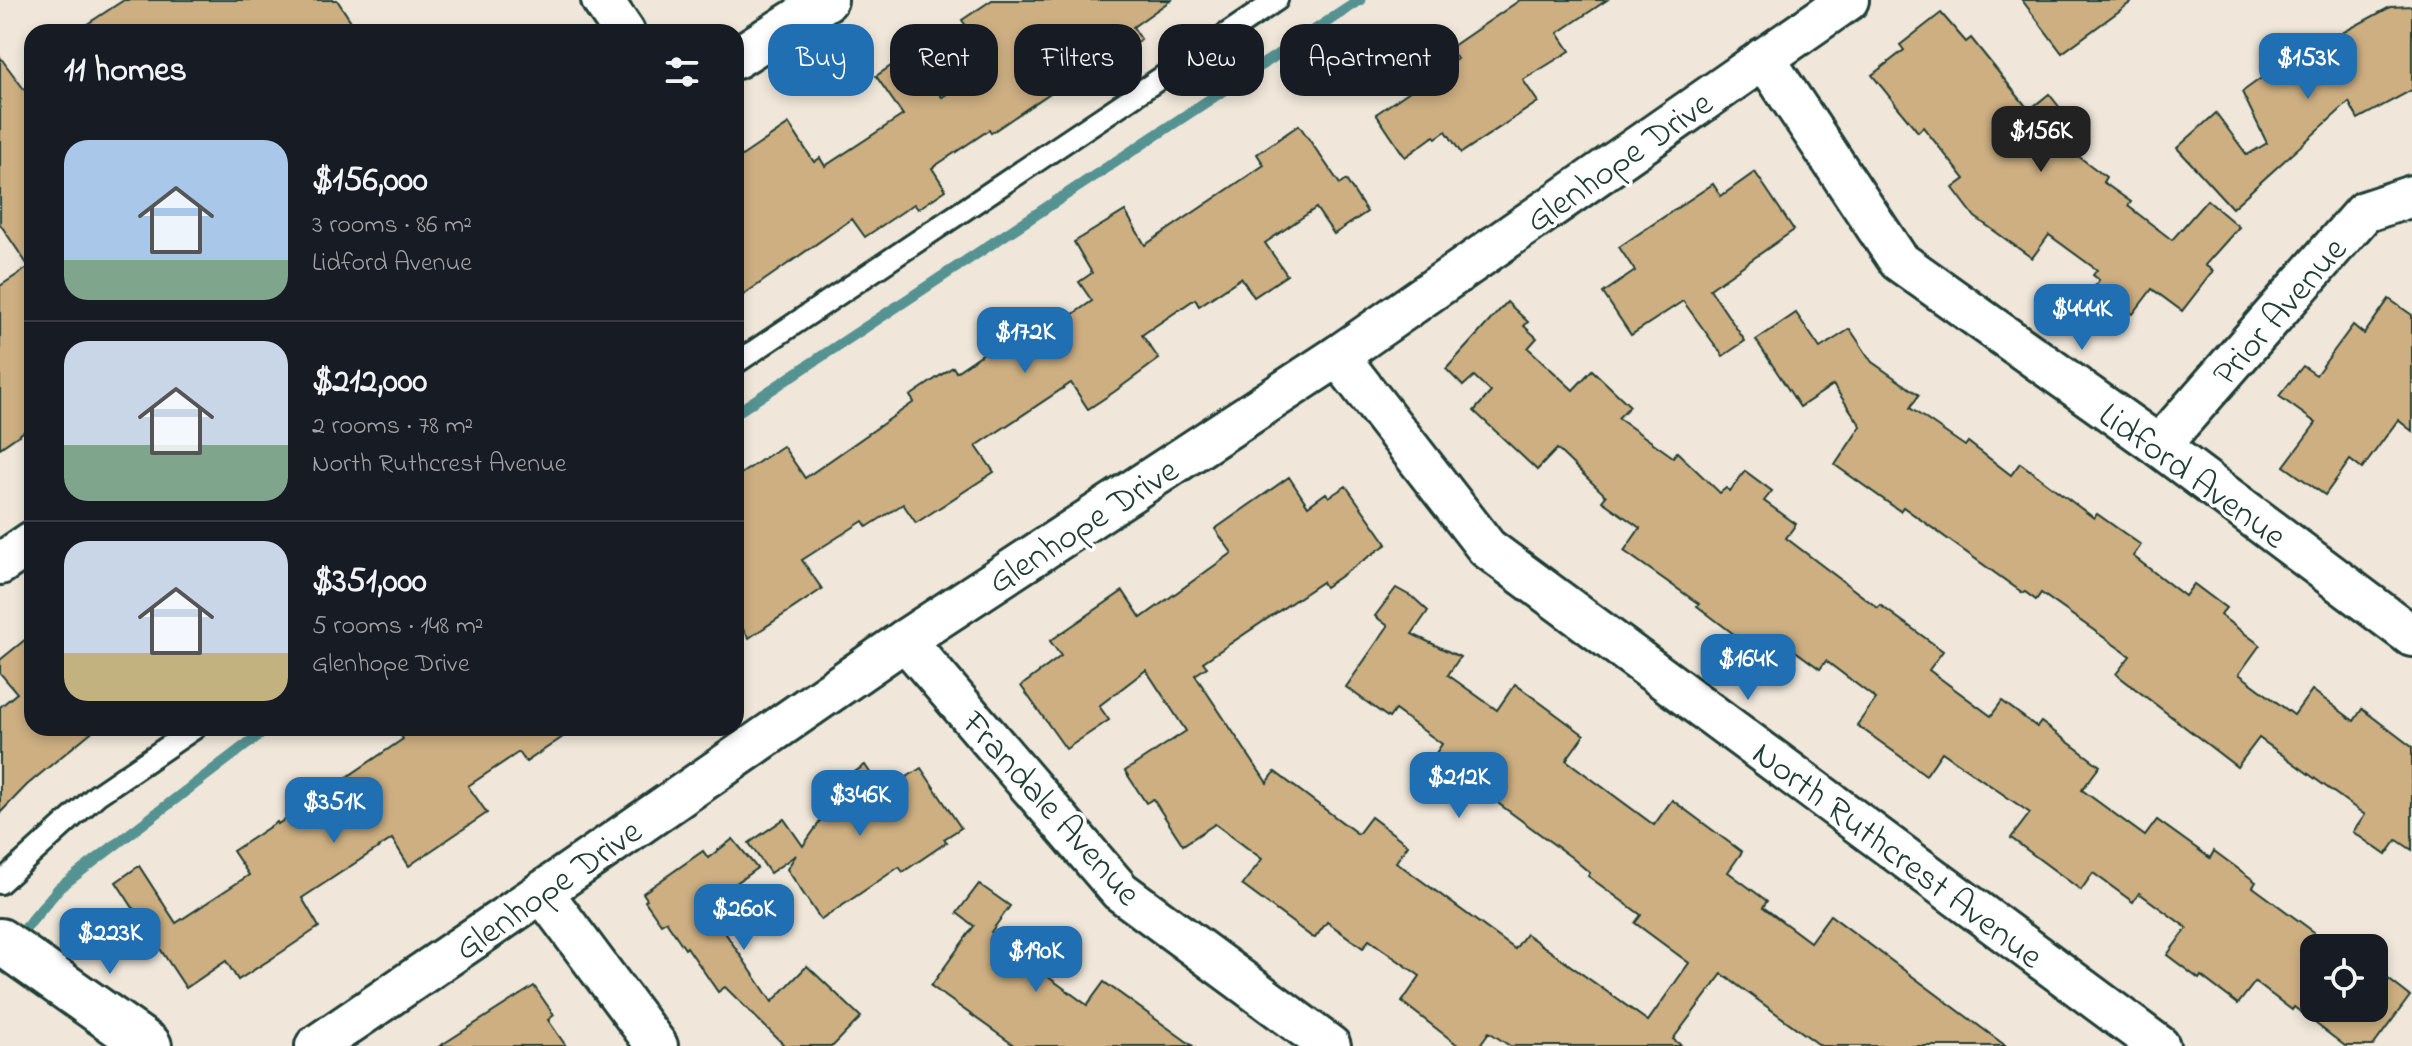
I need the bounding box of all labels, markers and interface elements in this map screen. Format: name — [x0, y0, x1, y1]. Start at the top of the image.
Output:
chip: Buy — [768, 24, 874, 96]
chip: Rent — [890, 24, 998, 96]
chip: Filters — [1014, 24, 1142, 96]
chip: New — [1158, 24, 1264, 96]
chip: Apartment — [1280, 24, 1459, 96]
pin: $153K — [2252, 33, 2364, 101]
text: $153K — [2277, 40, 2339, 78]
text: 11 homes — [64, 47, 187, 97]
icon: filters — [660, 50, 704, 94]
street label: Glenhope Drive — [1516, 79, 1726, 248]
pin: $156K — [1985, 106, 2097, 174]
text: $156K — [2010, 113, 2072, 151]
text: $156,000 — [312, 157, 428, 207]
icon: home — [128, 172, 224, 268]
text: 3 rooms · 86 m² — [312, 207, 472, 245]
street label: Prior Avenue — [2201, 226, 2362, 399]
text: Lidford Avenue — [312, 245, 472, 283]
pin: $444K — [2026, 284, 2138, 352]
text: $444K — [2052, 291, 2112, 329]
pin: $172K — [969, 307, 1081, 375]
text: $172K — [995, 314, 1055, 352]
text: $212,000 — [312, 358, 427, 408]
icon: home — [128, 373, 224, 469]
street label: Lidford Avenue — [2086, 391, 2297, 565]
text: 2 rooms · 78 m² — [312, 408, 473, 446]
text: North Ruthcrest Avenue — [312, 446, 566, 484]
street label: Glenhope Drive — [979, 446, 1191, 609]
text: $351,000 — [312, 558, 427, 608]
icon: home — [128, 573, 224, 669]
text: 5 rooms · 148 m² — [312, 608, 484, 646]
pin: $164K — [1692, 634, 1804, 702]
text: $164K — [1719, 641, 1777, 679]
text: Glenhope Drive — [312, 646, 470, 684]
street label: Frandale Avenue — [947, 700, 1153, 920]
street label: North Ruthcrest Avenue — [1740, 729, 2054, 984]
pin: $212K — [1403, 752, 1515, 820]
text: $212K — [1428, 759, 1490, 797]
pin: $346K — [804, 770, 916, 838]
pin: $351K — [278, 777, 390, 845]
text: $346K — [829, 777, 891, 815]
text: $351K — [303, 784, 365, 822]
street label: Glenhope Drive — [445, 807, 655, 976]
pin: $260K — [688, 884, 800, 952]
text: $260K — [712, 891, 776, 929]
pin: $223K — [54, 908, 166, 976]
text: $223K — [78, 915, 142, 953]
pin: $190K — [980, 926, 1092, 994]
text: $190K — [1008, 933, 1064, 971]
map controls — [2300, 934, 2388, 1022]
button: locate — [2300, 934, 2388, 1022]

